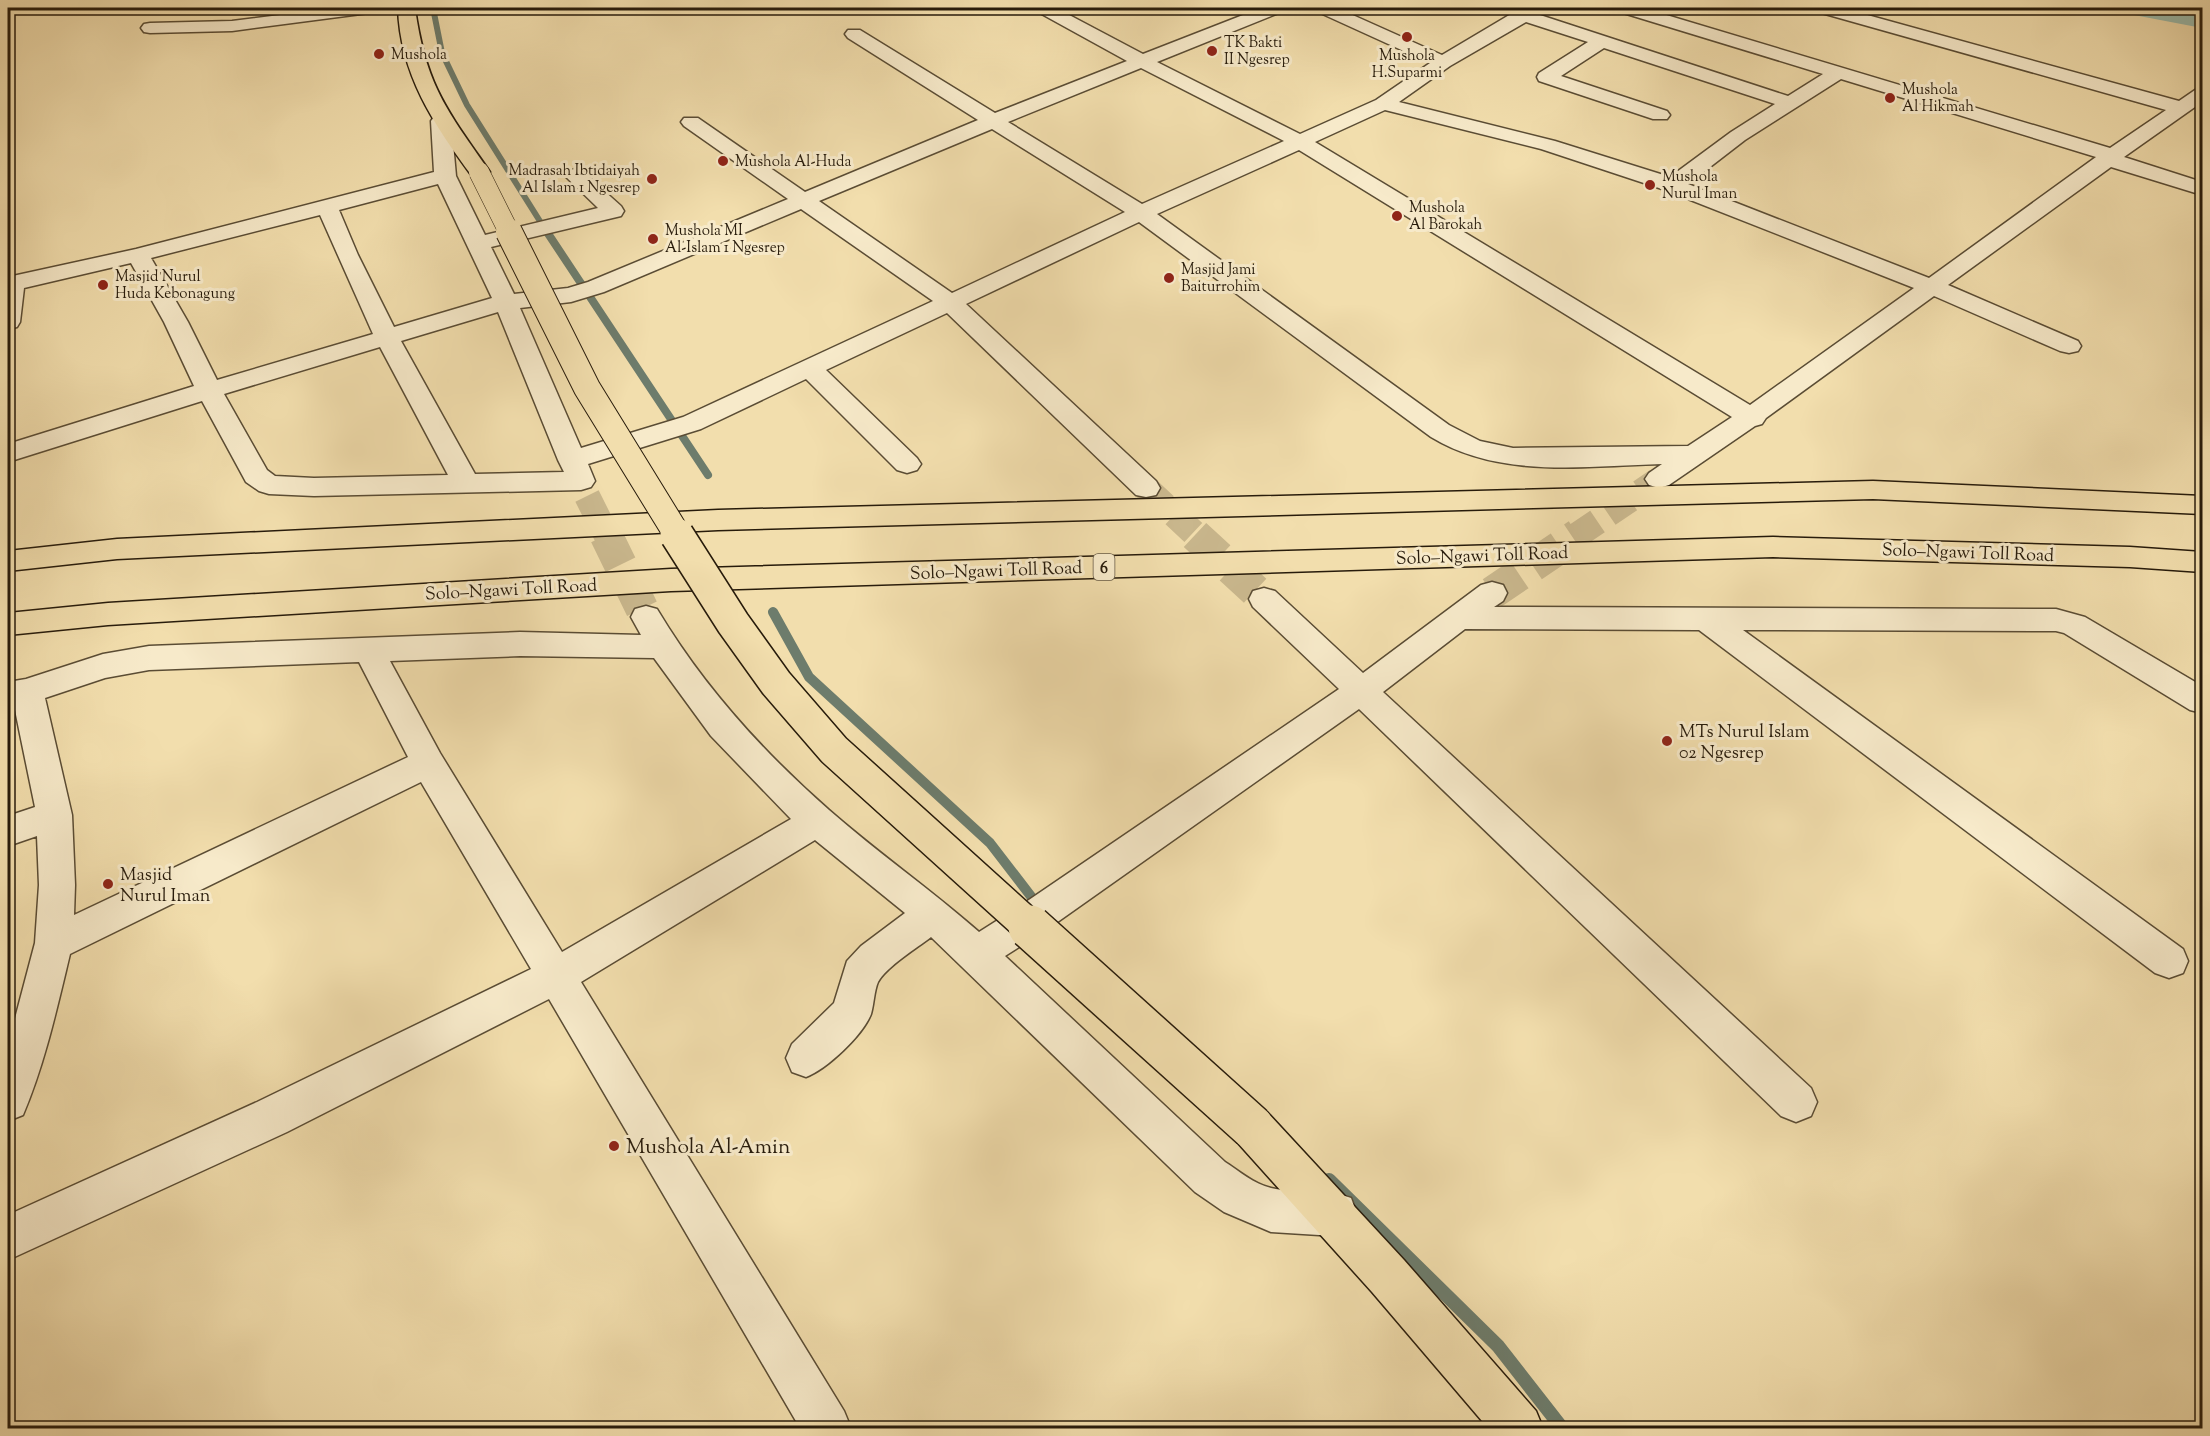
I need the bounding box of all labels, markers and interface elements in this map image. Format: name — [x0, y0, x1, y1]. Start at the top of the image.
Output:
marker: Mushola H.Suparmi — [1400, 30, 1414, 44]
place label: TK Bakti II Ngesrep — [1224, 33, 1290, 71]
marker: TK Bakti II Ngesrep — [1205, 44, 1219, 58]
place label: Mushola — [391, 45, 447, 66]
place label: Mushola H.Suparmi — [1372, 46, 1442, 84]
marker: Mushola — [372, 47, 386, 61]
place label: Mushola Al Hikmah — [1902, 80, 1974, 118]
marker: Mushola Al Hikmah — [1883, 91, 1897, 105]
place label: Mushola Al-Huda — [735, 152, 851, 173]
marker: Mushola Al-Huda — [716, 154, 730, 168]
place label: Madrasah Ibtidaiyah Al Islam 1 Ngesrep — [508, 161, 640, 199]
place label: Mushola Nurul Iman — [1662, 167, 1737, 205]
marker: Madrasah Ibtidaiyah Al Islam 1 Ngesrep — [645, 172, 659, 186]
marker: Mushola Nurul Iman — [1643, 178, 1657, 192]
place label: Mushola Al Barokah — [1409, 198, 1483, 236]
marker: Mushola Al Barokah — [1390, 209, 1404, 223]
place label: Mushola MI Al-Islam 1 Ngesrep — [665, 221, 785, 259]
marker: Mushola MI Al-Islam 1 Ngesrep — [646, 232, 660, 246]
place label: Masjid Jami Baiturrohim — [1181, 260, 1261, 298]
place label: Masjid Nurul Huda Kebonagung — [115, 267, 235, 305]
marker: Masjid Jami Baiturrohim — [1162, 271, 1176, 285]
marker: Masjid Nurul Huda Kebonagung — [96, 278, 110, 292]
street label: Solo–Ngawi Toll Road — [1881, 538, 2055, 570]
street label: Solo–Ngawi Toll Road — [1395, 541, 1569, 573]
road number: 6 — [1094, 554, 1114, 580]
street label: Solo–Ngawi Toll Road — [909, 556, 1083, 588]
street label: Solo–Ngawi Toll Road — [424, 574, 598, 608]
place label: MTs Nurul Islam 02 Ngesrep — [1679, 720, 1809, 767]
marker: MTs Nurul Islam 02 Ngesrep — [1660, 734, 1674, 748]
place label: Masjid Nurul Iman — [120, 863, 211, 910]
marker: Masjid Nurul Iman — [101, 877, 115, 891]
place label: Mushola Al-Amin — [626, 1133, 790, 1163]
marker: Mushola Al-Amin — [607, 1139, 621, 1153]

